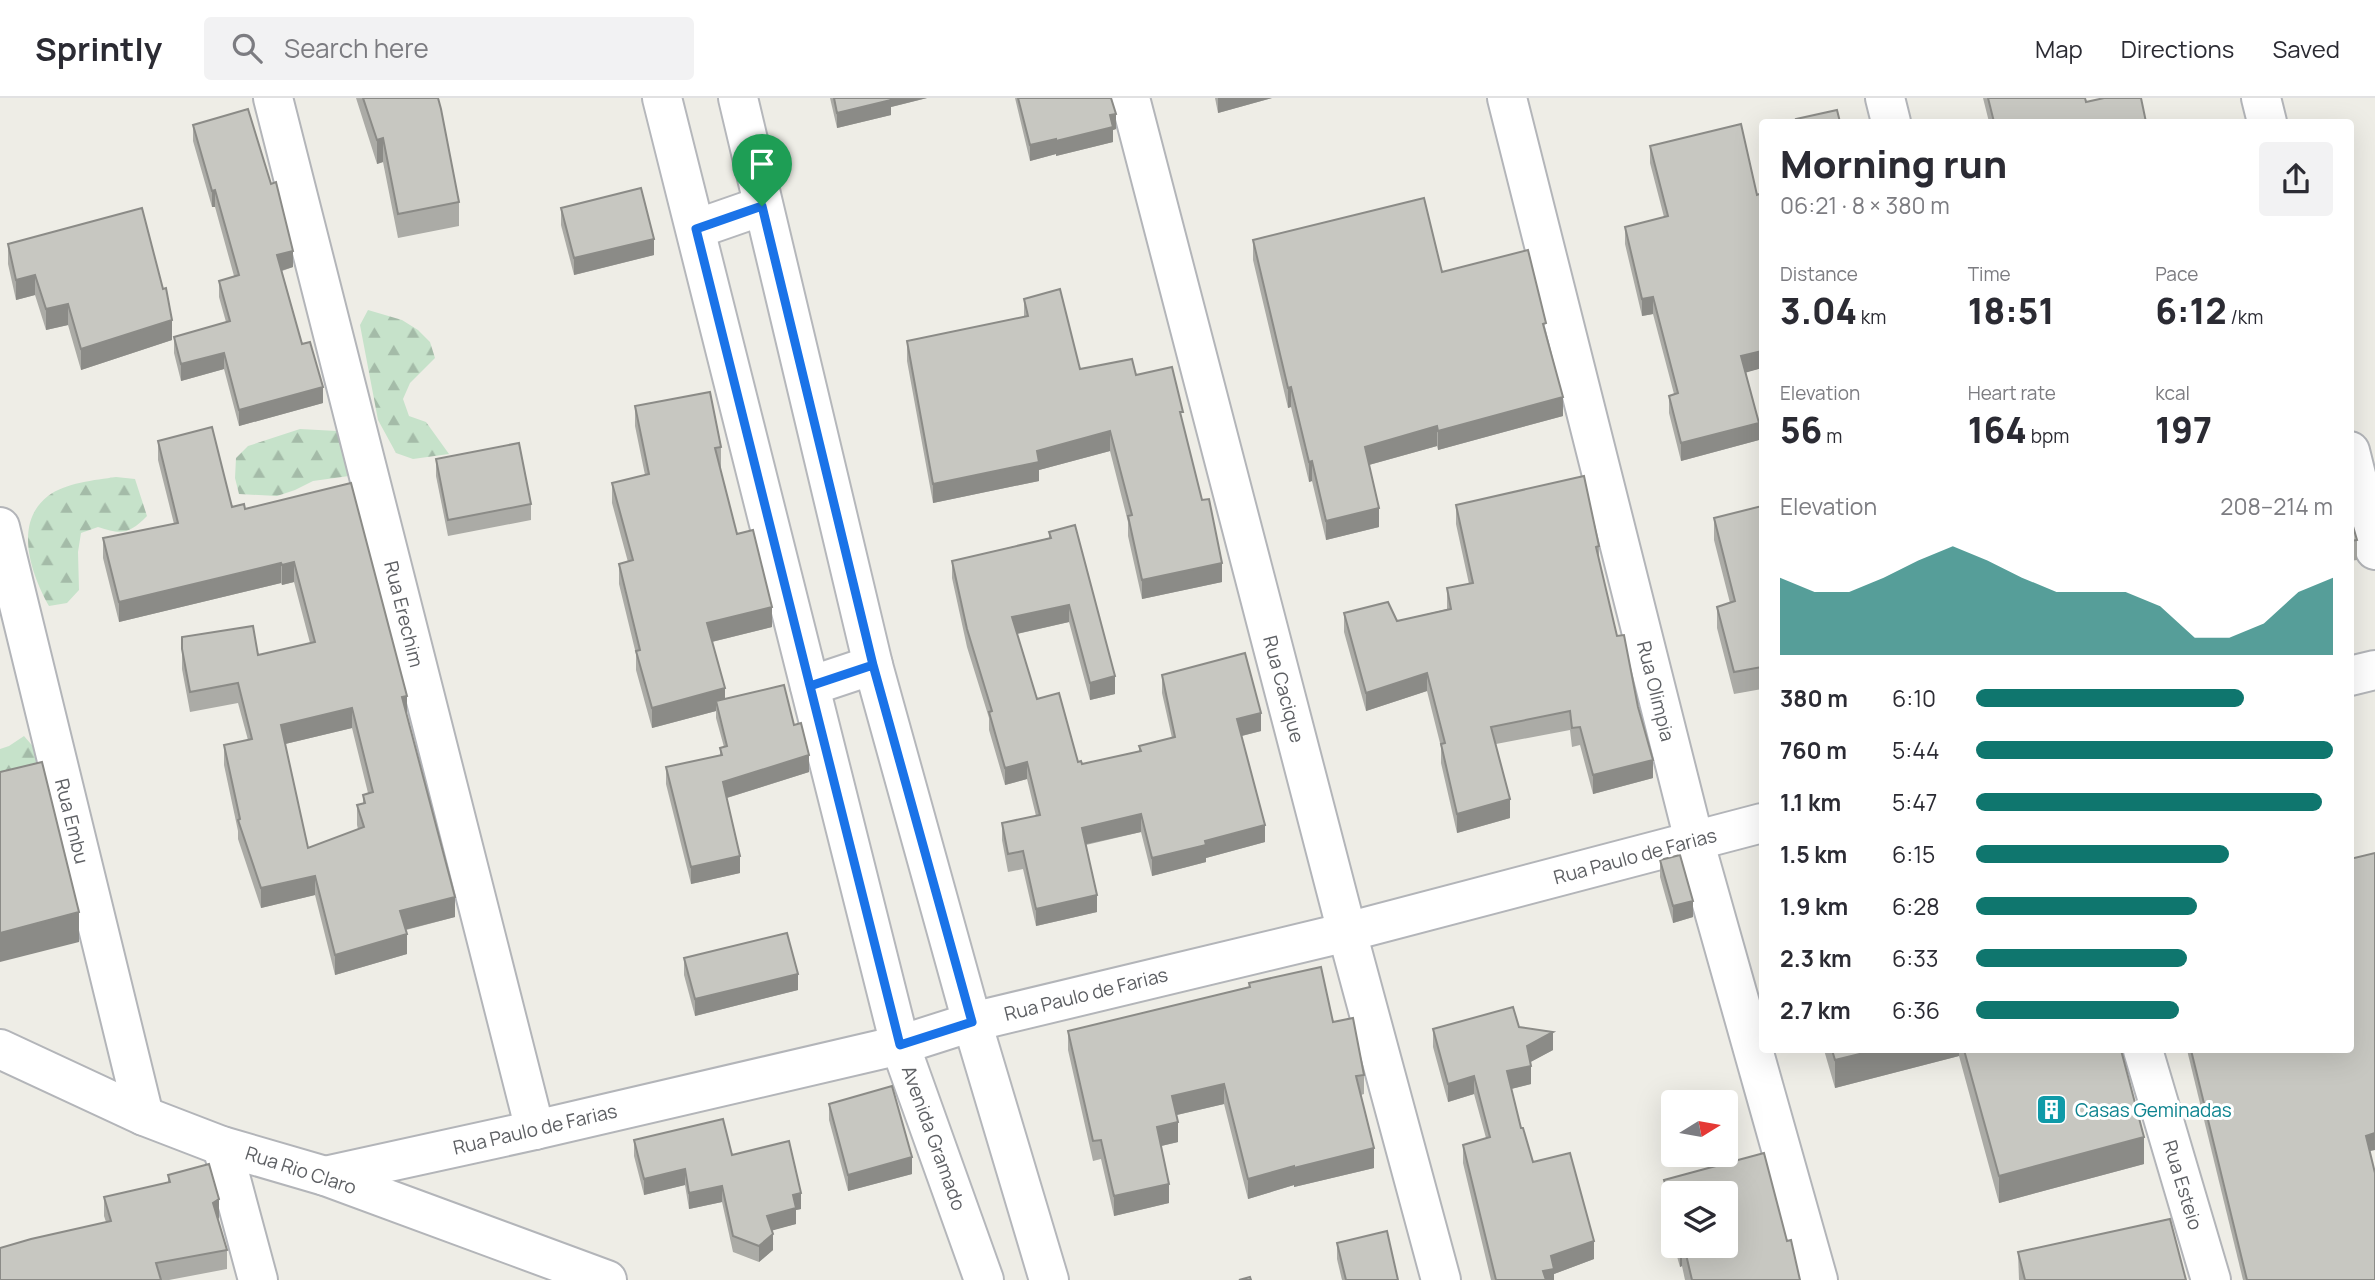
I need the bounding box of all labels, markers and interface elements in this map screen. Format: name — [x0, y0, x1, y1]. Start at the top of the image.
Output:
search box — [204, 17, 694, 80]
text: Sprintly — [35, 26, 162, 71]
icon: search — [228, 29, 266, 67]
text: Search here — [284, 30, 429, 66]
text: Map — [2035, 32, 2083, 65]
text: Directions — [2121, 32, 2234, 65]
text: Saved — [2272, 32, 2340, 65]
pin — [732, 134, 792, 206]
text: Morning run — [1780, 137, 2007, 189]
button: share — [2259, 142, 2333, 216]
icon: arrive — [743, 145, 781, 183]
text: 06:21 · 8 × 380 m — [1780, 189, 1950, 221]
text: Distance — [1780, 261, 1858, 287]
text: Time — [1968, 261, 2011, 287]
text: Pace — [2155, 261, 2198, 287]
text: 3.04 — [1780, 287, 1857, 335]
text: 18:51 — [1968, 287, 2054, 335]
text: 6:12 — [2155, 287, 2227, 335]
text: km — [1857, 304, 1886, 330]
text: /km — [2227, 304, 2263, 330]
text: Elevation — [1780, 380, 1860, 406]
text: Heart rate — [1968, 380, 2056, 406]
text: kcal — [2155, 380, 2190, 406]
text: 56 — [1780, 406, 1822, 454]
text: 164 — [1968, 406, 2027, 454]
text: 197 — [2155, 406, 2212, 454]
text: m — [1822, 423, 1842, 449]
text: bpm — [2027, 423, 2069, 449]
text: Elevation — [1780, 490, 1877, 522]
text: 208–214 m — [2220, 490, 2333, 522]
street label: Rua Erechim — [378, 558, 430, 670]
street label: Rua Cacique — [1257, 632, 1311, 746]
street label: Rua Olimpia — [1631, 638, 1681, 744]
text: 380 m — [1780, 682, 1848, 714]
text: 6:10 — [1892, 682, 1936, 714]
text: 760 m — [1780, 734, 1847, 766]
text: 5:44 — [1892, 734, 1940, 766]
street label: Rua Embu — [49, 776, 95, 866]
text: 1.1 km — [1780, 786, 1841, 818]
text: 5:47 — [1892, 786, 1937, 818]
street label: Rua Paulo de Farias — [1551, 822, 1719, 890]
text: 1.5 km — [1780, 838, 1847, 870]
text: 6:15 — [1892, 838, 1935, 870]
text: 1.9 km — [1780, 890, 1848, 922]
text: 6:28 — [1892, 890, 1940, 922]
text: 2.3 km — [1780, 942, 1852, 974]
text: 6:33 — [1892, 942, 1939, 974]
street label: Rua Paulo de Farias — [1001, 961, 1171, 1027]
text: 2.7 km — [1780, 994, 1851, 1026]
text: 6:36 — [1892, 994, 1940, 1026]
street label: Avenida Gramado — [896, 1062, 972, 1214]
north arrow — [1661, 1090, 1738, 1167]
map controls — [1661, 1090, 1738, 1258]
building icon: Casas Geminadas — [2035, 1093, 2069, 1127]
street label: Rua Paulo de Farias — [450, 1097, 620, 1161]
place label: Casas Geminadas — [2075, 1097, 2232, 1123]
street label: Rua Esteio — [2157, 1137, 2209, 1233]
street label: Rua Rio Claro — [242, 1140, 360, 1200]
button: layers — [1661, 1181, 1738, 1258]

